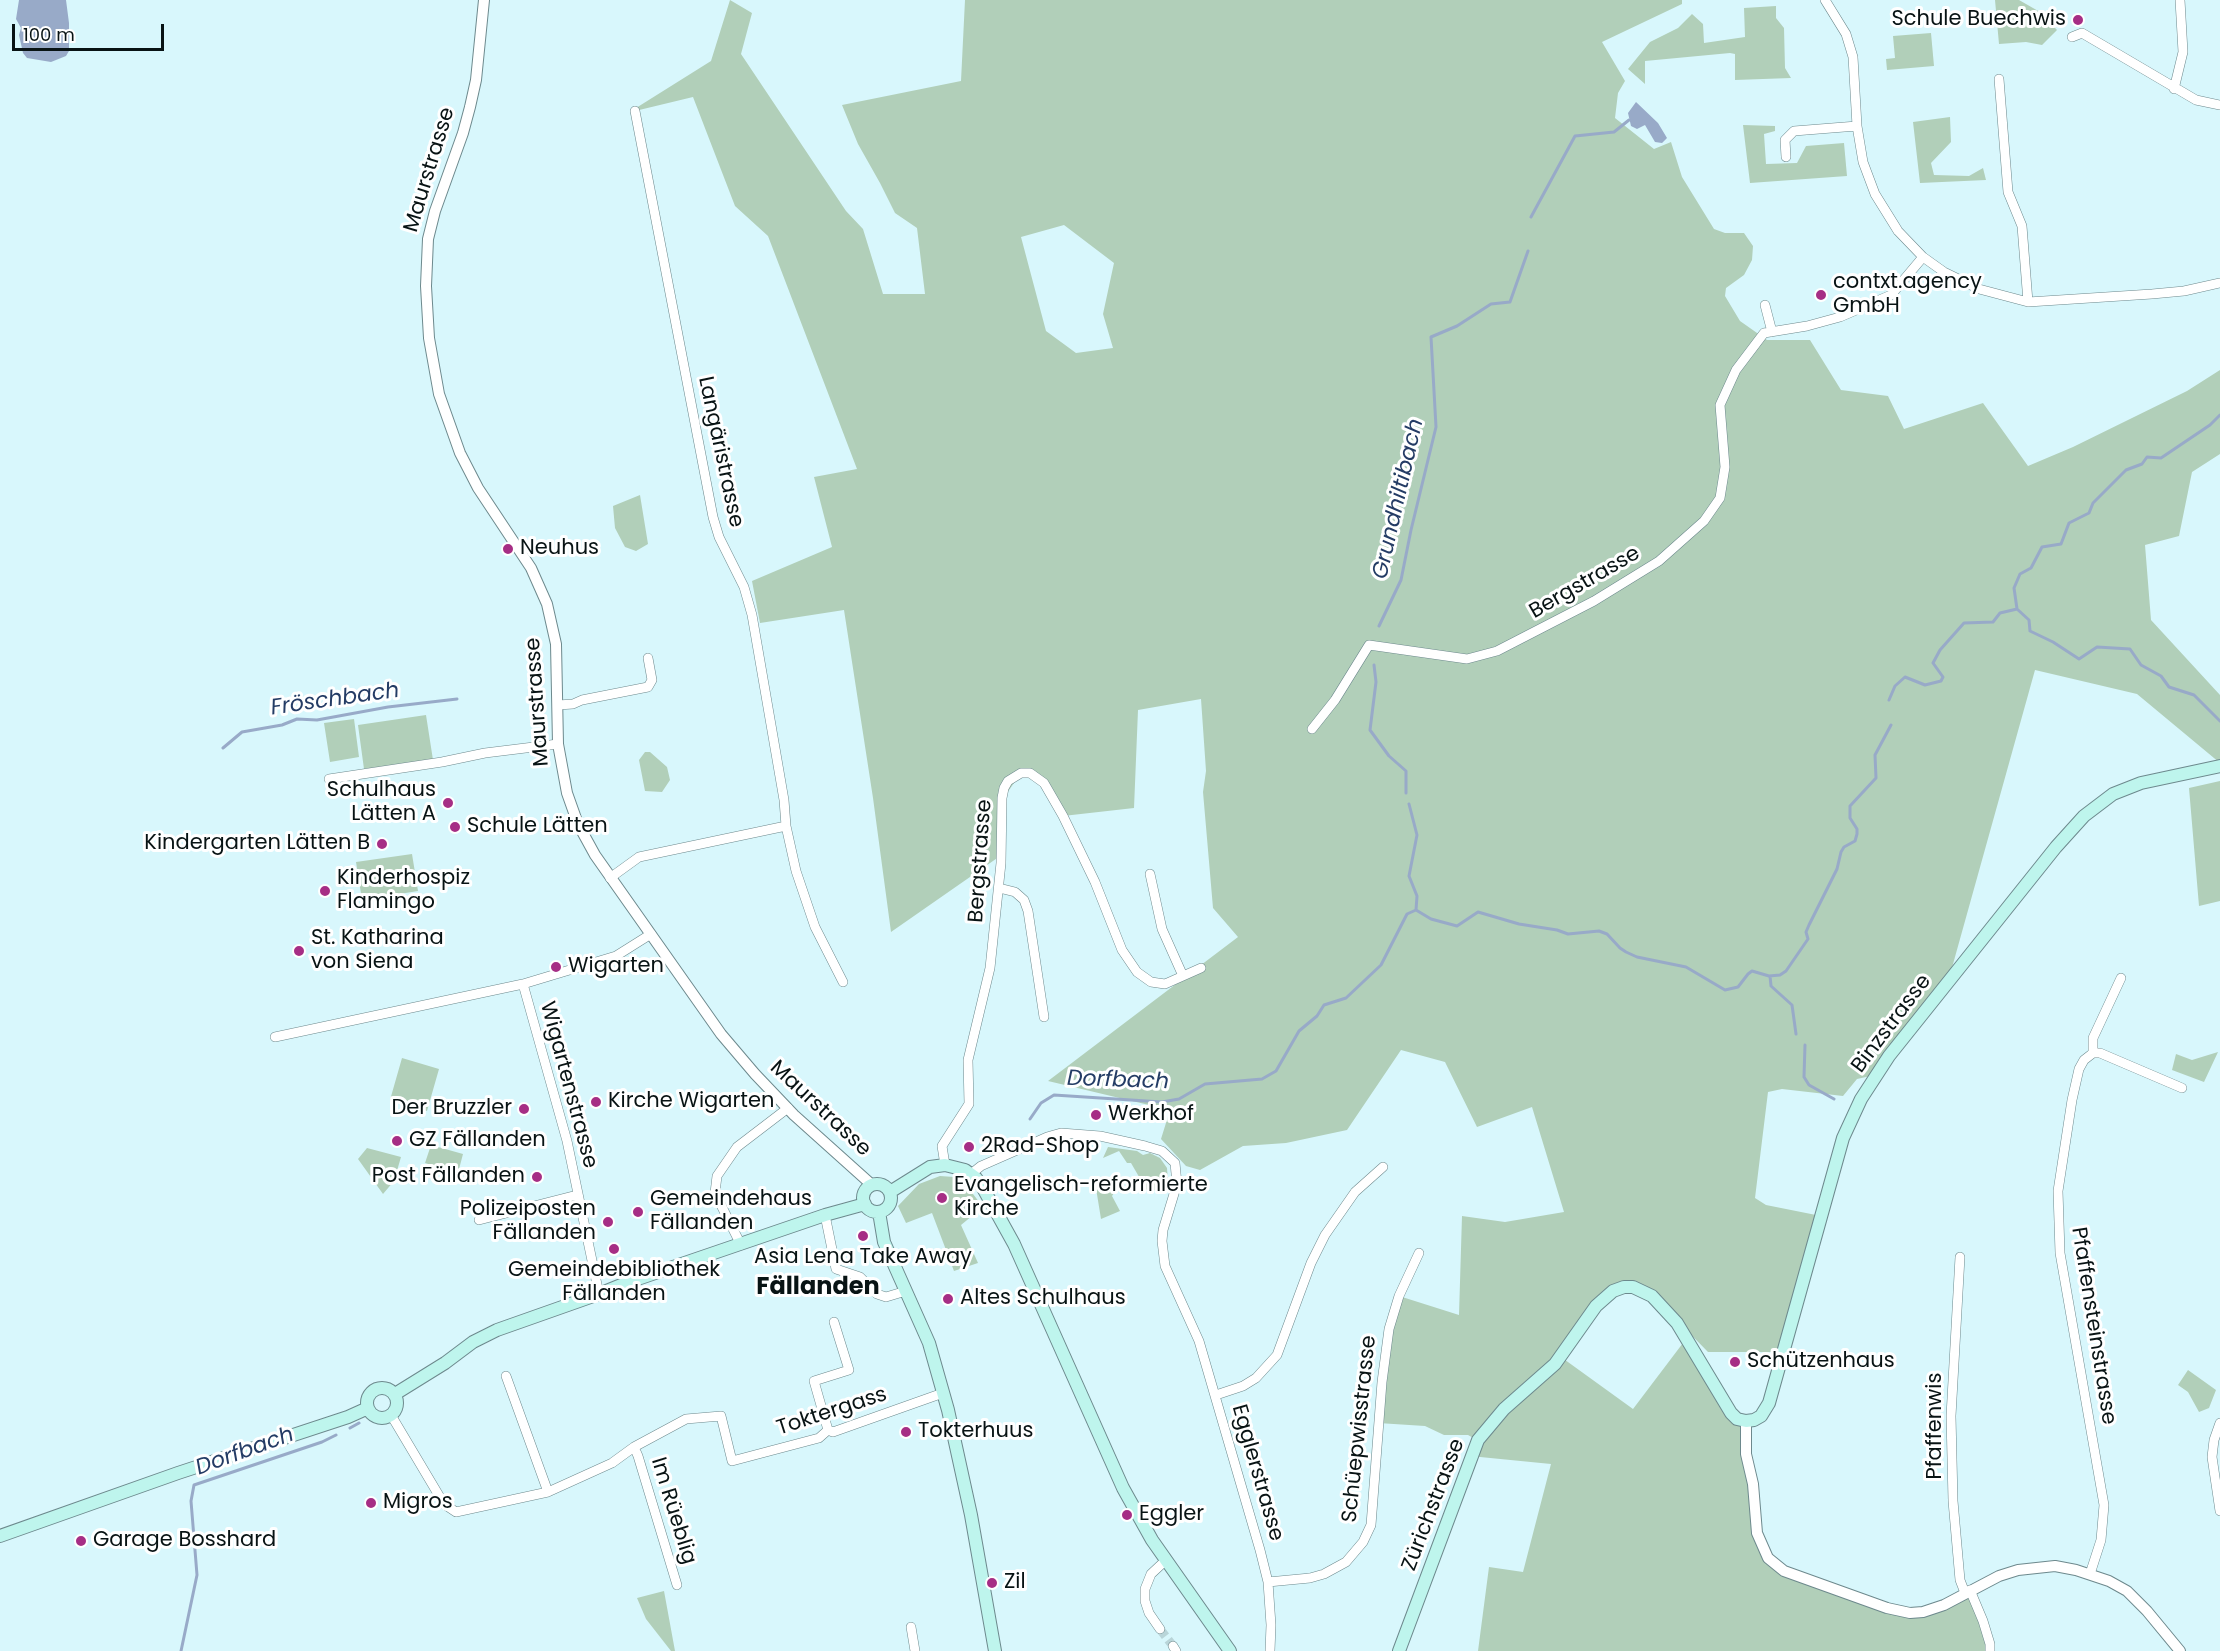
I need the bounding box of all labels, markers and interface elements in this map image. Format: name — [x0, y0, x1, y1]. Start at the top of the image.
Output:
place label: Schule Buechwis — [1891, 7, 2066, 33]
scale bar — [15, 12, 166, 50]
marker: Schule Buechwis — [2071, 13, 2085, 27]
text: 100 m — [23, 22, 75, 47]
street label: Maurstrasse — [399, 105, 461, 235]
place label: contxt.agency GmbH — [1833, 270, 1982, 320]
marker: contxt.agency GmbH — [1814, 288, 1828, 302]
street label: Langäristrasse — [692, 374, 748, 530]
water label: Grundhiltibach — [1368, 416, 1430, 582]
place label: Neuhus — [520, 536, 599, 562]
street label: Bergstrasse — [1525, 541, 1645, 625]
marker: Neuhus — [501, 542, 515, 556]
street label: Maurstrasse — [521, 637, 555, 767]
water label: Fröschbach — [269, 678, 401, 722]
place label: Schulhaus Lätten A — [327, 778, 436, 828]
marker: Schulhaus Lätten A — [441, 796, 455, 810]
street label: Bergstrasse — [964, 799, 998, 923]
place label: Schule Lätten — [467, 814, 608, 840]
marker: Schule Lätten — [448, 820, 462, 834]
place label: Kindergarten Lätten B — [144, 831, 370, 857]
marker: Kindergarten Lätten B — [375, 837, 389, 851]
place label: Kinderhospiz Flamingo — [337, 866, 470, 916]
marker: Kinderhospiz Flamingo — [318, 884, 332, 898]
place label: St. Katharina von Siena — [311, 926, 444, 976]
marker: St. Katharina von Siena — [292, 944, 306, 958]
place label: Wigarten — [568, 954, 664, 980]
marker: Wigarten — [549, 960, 563, 974]
street label: Binzstrasse — [1847, 970, 1937, 1078]
street label: Wigartenstrasse — [534, 999, 602, 1171]
street label: Maurstrasse — [764, 1056, 876, 1162]
water label: Dorfbach — [1066, 1066, 1170, 1096]
place label: Kirche Wigarten — [608, 1089, 774, 1115]
marker: Kirche Wigarten — [589, 1095, 603, 1109]
place label: Der Bruzzler — [391, 1096, 512, 1122]
marker: Der Bruzzler — [517, 1102, 531, 1116]
place label: Werkhof — [1108, 1102, 1194, 1128]
marker: Werkhof — [1089, 1108, 1103, 1122]
place label: GZ Fällanden — [409, 1128, 546, 1154]
marker: GZ Fällanden — [390, 1134, 404, 1148]
place label: 2Rad-Shop — [981, 1134, 1099, 1160]
marker: 2Rad-Shop — [962, 1140, 976, 1154]
place label: Post Fällanden — [372, 1164, 525, 1190]
marker: Post Fällanden — [530, 1170, 544, 1184]
place label: Evangelisch-reformierte Kirche — [954, 1173, 1208, 1223]
place label: Gemeindehaus Fällanden — [650, 1187, 812, 1237]
marker: Evangelisch-reformierte Kirche — [935, 1191, 949, 1205]
place label: Polizeiposten Fällanden — [460, 1197, 596, 1247]
marker: Gemeindehaus Fällanden — [631, 1205, 645, 1219]
marker: Polizeiposten Fällanden — [601, 1215, 615, 1229]
street label: Pfaffensteinstrasse — [2065, 1226, 2121, 1426]
marker: Asia Lena Take Away — [856, 1229, 870, 1243]
marker: Gemeindebibliothek Fällanden — [607, 1242, 621, 1256]
place label: Asia Lena Take Away — [754, 1245, 972, 1271]
place label: Gemeindebibliothek Fällanden — [508, 1258, 720, 1308]
district label: Fällanden — [756, 1274, 880, 1302]
place label: Altes Schulhaus — [960, 1286, 1126, 1312]
marker: Altes Schulhaus — [941, 1292, 955, 1306]
street label: Schüepwisstrasse — [1338, 1334, 1382, 1524]
place label: Schützenhaus — [1747, 1349, 1895, 1375]
marker: Schützenhaus — [1728, 1355, 1742, 1369]
street label: Pfaffenwis — [1923, 1373, 1949, 1479]
street label: Toktergass — [774, 1382, 890, 1442]
street label: Egglerstrasse — [1225, 1402, 1289, 1544]
place label: Tokterhuus — [918, 1419, 1033, 1445]
water label: Dorfbach — [192, 1422, 298, 1482]
marker: Tokterhuus — [899, 1425, 913, 1439]
street label: Zürichstrasse — [1397, 1435, 1471, 1575]
street label: Im Rüeblig — [645, 1455, 701, 1567]
place label: Migros — [383, 1490, 453, 1516]
marker: Migros — [364, 1496, 378, 1510]
place label: Eggler — [1139, 1502, 1204, 1528]
marker: Eggler — [1120, 1508, 1134, 1522]
place label: Garage Bosshard — [93, 1528, 276, 1554]
marker: Garage Bosshard — [74, 1534, 88, 1548]
place label: Zil — [1004, 1570, 1026, 1596]
marker: Zil — [985, 1576, 999, 1590]

